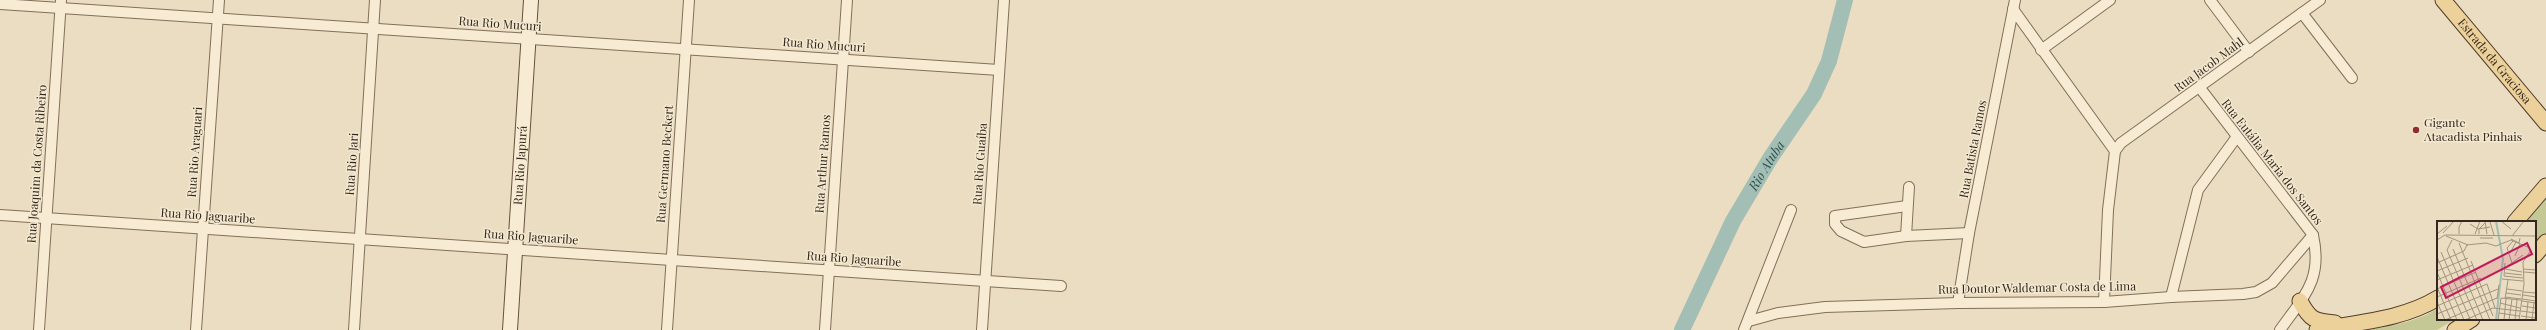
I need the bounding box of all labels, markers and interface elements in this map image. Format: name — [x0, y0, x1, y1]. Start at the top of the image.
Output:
street label: Rua Rio Mucuri — [458, 12, 543, 34]
street label: Estrada da Graciosa — [2455, 15, 2536, 107]
street label: Rua Rio Mucuri — [782, 33, 867, 55]
street label: Rua Jacob Mahl — [2170, 33, 2247, 95]
street label: Rua Joaquim da Costa Ribeiro — [22, 84, 50, 244]
street label: Rua Eutália Maria dos Santos — [2219, 95, 2327, 228]
street label: Rua Batista Ramos — [1955, 98, 1989, 199]
street label: Rua Germano Beckert — [652, 104, 676, 223]
street label: Rua Rio Araguari — [183, 105, 205, 198]
street label: Rua Arthur Ramos — [811, 114, 833, 214]
place label: Gigante Atacadista Pinhais — [2423, 114, 2522, 144]
street label: Rua Rio Guaíba — [968, 122, 990, 205]
street label: Rua Rio Japurá — [509, 125, 530, 205]
marker: Gigante Atacadista Pinhais — [2411, 125, 2421, 135]
street label: Rua Rio Jari — [341, 132, 361, 196]
water label: Rio Atuba — [1744, 137, 1788, 194]
street label: Rua Rio Jaguaribe — [160, 204, 256, 226]
inset map — [2437, 221, 2536, 320]
street label: Rua Rio Jaguaribe — [483, 225, 579, 247]
street label: Rua Rio Jaguaribe — [806, 247, 902, 269]
street label: Rua Doutor Waldemar Costa de Lima — [1938, 277, 2136, 297]

